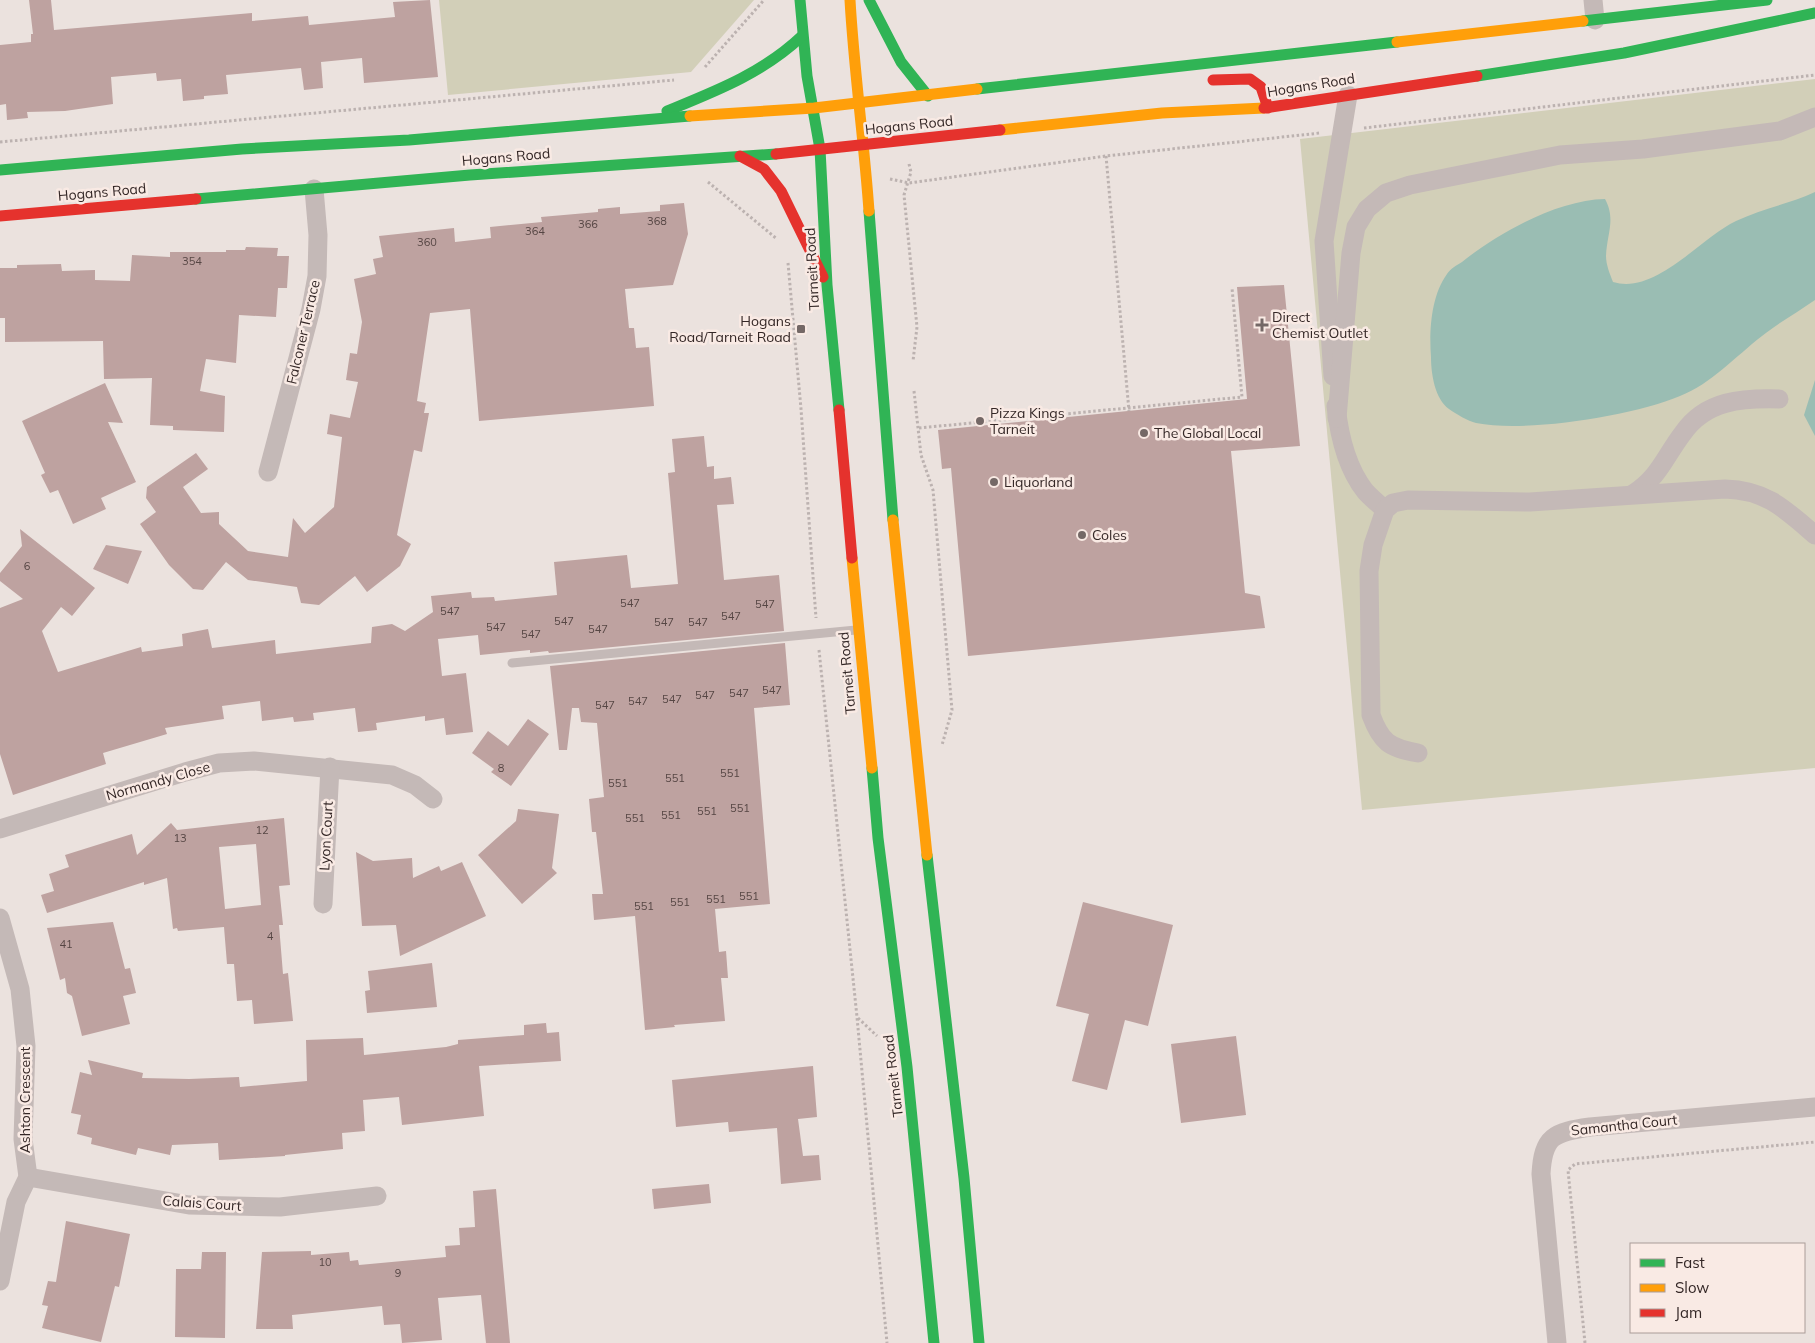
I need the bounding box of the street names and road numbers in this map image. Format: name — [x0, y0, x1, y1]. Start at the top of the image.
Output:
street label: Hogans Road — [1266, 69, 1356, 101]
street label: Hogans Road — [864, 111, 954, 139]
street label: Hogans Road — [461, 144, 551, 170]
street label: Hogans Road — [57, 179, 147, 205]
street label: Tarneit Road — [801, 227, 823, 311]
street label: Falconer Terrace — [282, 278, 324, 386]
street label: Tarneit Road — [834, 631, 860, 715]
street label: Normandy Close — [104, 758, 212, 804]
street label: Lyon Court — [315, 801, 337, 871]
street label: Tarneit Road — [879, 1034, 907, 1118]
street label: Ashton Crescent — [16, 1047, 34, 1153]
street label: Samantha Court — [1570, 1110, 1678, 1140]
street label: Calais Court — [162, 1191, 242, 1215]

